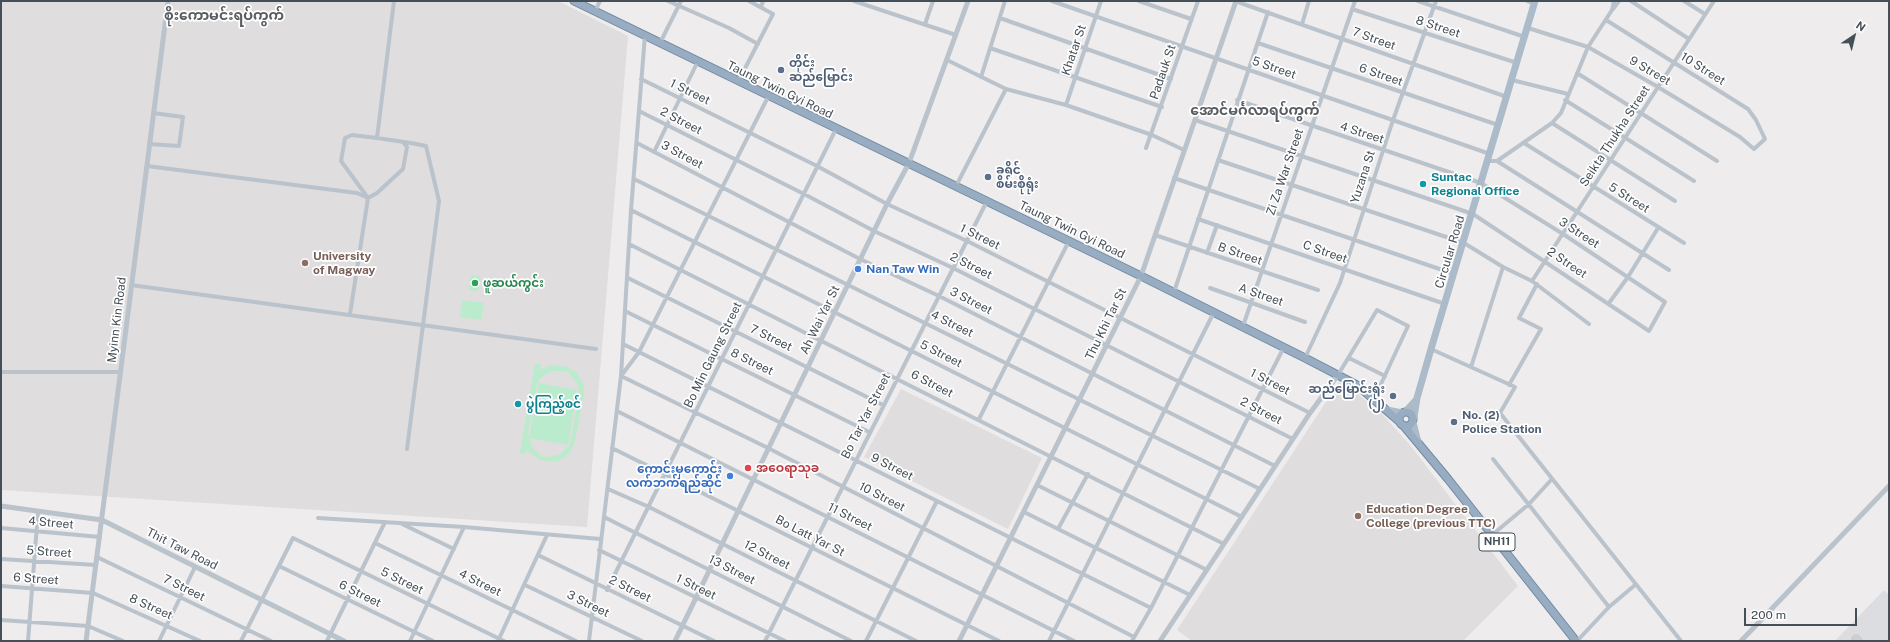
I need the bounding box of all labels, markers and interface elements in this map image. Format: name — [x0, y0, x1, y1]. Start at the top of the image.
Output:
district label: စိုးကောမင်းရပ်ကွက် — [164, 8, 284, 24]
street label: 8 Street — [1414, 13, 1462, 41]
north arrow — [1834, 16, 1874, 56]
text: N — [1854, 19, 1868, 34]
street label: Khatar St — [1059, 23, 1089, 77]
street label: 7 Street — [1350, 25, 1398, 53]
street label: Padauk St — [1147, 43, 1179, 101]
street label: 10 Street — [1678, 50, 1728, 88]
street label: 9 Street — [1627, 53, 1673, 89]
street label: 5 Street — [1250, 54, 1298, 82]
place label: တိုင်း ဆည်မြောင်း — [789, 56, 853, 84]
street label: Taung Twin Gyi Road — [725, 58, 835, 122]
street label: 6 Street — [1357, 61, 1405, 89]
marker: တိုင်း ဆည်မြောင်း — [776, 65, 786, 75]
street label: 1 Street — [668, 76, 712, 108]
street label: Seikta Thukha Street — [1577, 83, 1653, 189]
district label: အောင်မင်္ဂလာရပ်ကွက် — [1190, 103, 1320, 119]
street label: 2 Street — [658, 104, 704, 138]
street label: 4 Street — [1338, 119, 1386, 147]
street label: Zi Za War Street — [1263, 127, 1307, 217]
street label: 3 Street — [659, 138, 705, 172]
street label: Yuzana St — [1348, 149, 1378, 205]
place label: ခရိုင် စိမ်းစိုရုံး — [996, 163, 1039, 191]
place label: Suntac Regional Office — [1431, 170, 1519, 198]
marker: ခရိုင် စိမ်းစိုရုံး — [983, 172, 993, 182]
marker: Suntac Regional Office — [1418, 179, 1428, 189]
street label: 5 Street — [1606, 180, 1652, 216]
street label: Taung Twin Gyi Road — [1017, 198, 1127, 262]
street label: Circular Road — [1432, 214, 1468, 290]
street label: 3 Street — [1556, 215, 1602, 251]
street label: 1 Street — [958, 221, 1002, 253]
street label: C Street — [1301, 238, 1349, 266]
street label: B Street — [1216, 240, 1264, 268]
street label: 2 Street — [1544, 244, 1590, 282]
place label: University of Magway — [313, 249, 375, 277]
street label: 2 Street — [948, 250, 994, 282]
marker: University of Magway — [300, 258, 310, 268]
place label: Nan Taw Win — [866, 262, 939, 276]
marker: Nan Taw Win — [853, 264, 863, 274]
street label: Myinn Kin Road — [105, 276, 129, 364]
place label: ဖူဆယ်ကွင်း — [483, 276, 544, 290]
marker: ဖူဆယ်ကွင်း — [470, 278, 480, 288]
street label: A Street — [1237, 281, 1285, 309]
street label: Ah Wai Yar St — [797, 283, 843, 357]
street label: 3 Street — [947, 284, 995, 318]
street label: Thu Khi Tar St — [1082, 286, 1130, 362]
street label: Bo Min Gaung Street — [681, 300, 745, 410]
street label: 4 Street — [928, 308, 976, 340]
street label: 7 Street — [748, 322, 794, 354]
street label: 5 Street — [917, 337, 965, 371]
street label: 8 Street — [728, 346, 776, 378]
street label: 1 Street — [1248, 366, 1292, 398]
street label: 6 Street — [908, 367, 956, 401]
street label: Bo Tar Yar Street — [838, 371, 894, 461]
place label: ဆည်မြောင်းရုံး (၂) — [1308, 382, 1385, 410]
marker: ဆည်မြောင်းရုံး (၂) — [1388, 391, 1398, 401]
street label: 2 Street — [1238, 394, 1284, 428]
place label: ပွဲကြည့်စင် — [526, 397, 581, 411]
marker: ပွဲကြည့်စင် — [513, 399, 523, 409]
place label: No. (2) Police Station — [1462, 408, 1542, 436]
marker: No. (2) Police Station — [1449, 417, 1459, 427]
street label: 9 Street — [868, 450, 916, 484]
place label: အဝေရာသုခ — [756, 461, 819, 475]
place label: ကောင်းမှကောင်း လက်ဘက်ရည်ဆိုင် — [626, 462, 722, 490]
marker: အဝေရာသုခ — [743, 463, 753, 473]
marker: ကောင်းမှကောင်း လက်ဘက်ရည်ဆိုင် — [725, 471, 735, 481]
street label: 10 Street — [856, 479, 908, 515]
street label: 11 Street — [825, 500, 875, 534]
place label: Education Degree College (previous TTC) — [1366, 502, 1496, 530]
marker: Education Degree College (previous TTC) — [1353, 511, 1363, 521]
street label: Bo Latt Yar St — [773, 512, 847, 560]
street label: 4 Street — [28, 514, 74, 532]
street label: Thit Taw Road — [144, 525, 220, 573]
road number: NH11 — [1479, 533, 1515, 551]
street label: 12 Street — [741, 537, 793, 573]
street label: 5 Street — [26, 543, 72, 561]
street label: 13 Street — [706, 552, 758, 588]
street label: 5 Street — [378, 565, 426, 597]
street label: 4 Street — [456, 567, 504, 599]
street label: 6 Street — [13, 570, 59, 588]
street label: 1 Street — [674, 571, 718, 603]
street label: 7 Street — [161, 572, 207, 604]
street label: 2 Street — [607, 573, 653, 605]
street label: 6 Street — [336, 578, 384, 610]
street label: 3 Street — [564, 588, 612, 620]
street label: 8 Street — [127, 591, 175, 623]
scale bar — [1746, 600, 1859, 626]
text: 200 m — [1751, 608, 1786, 622]

